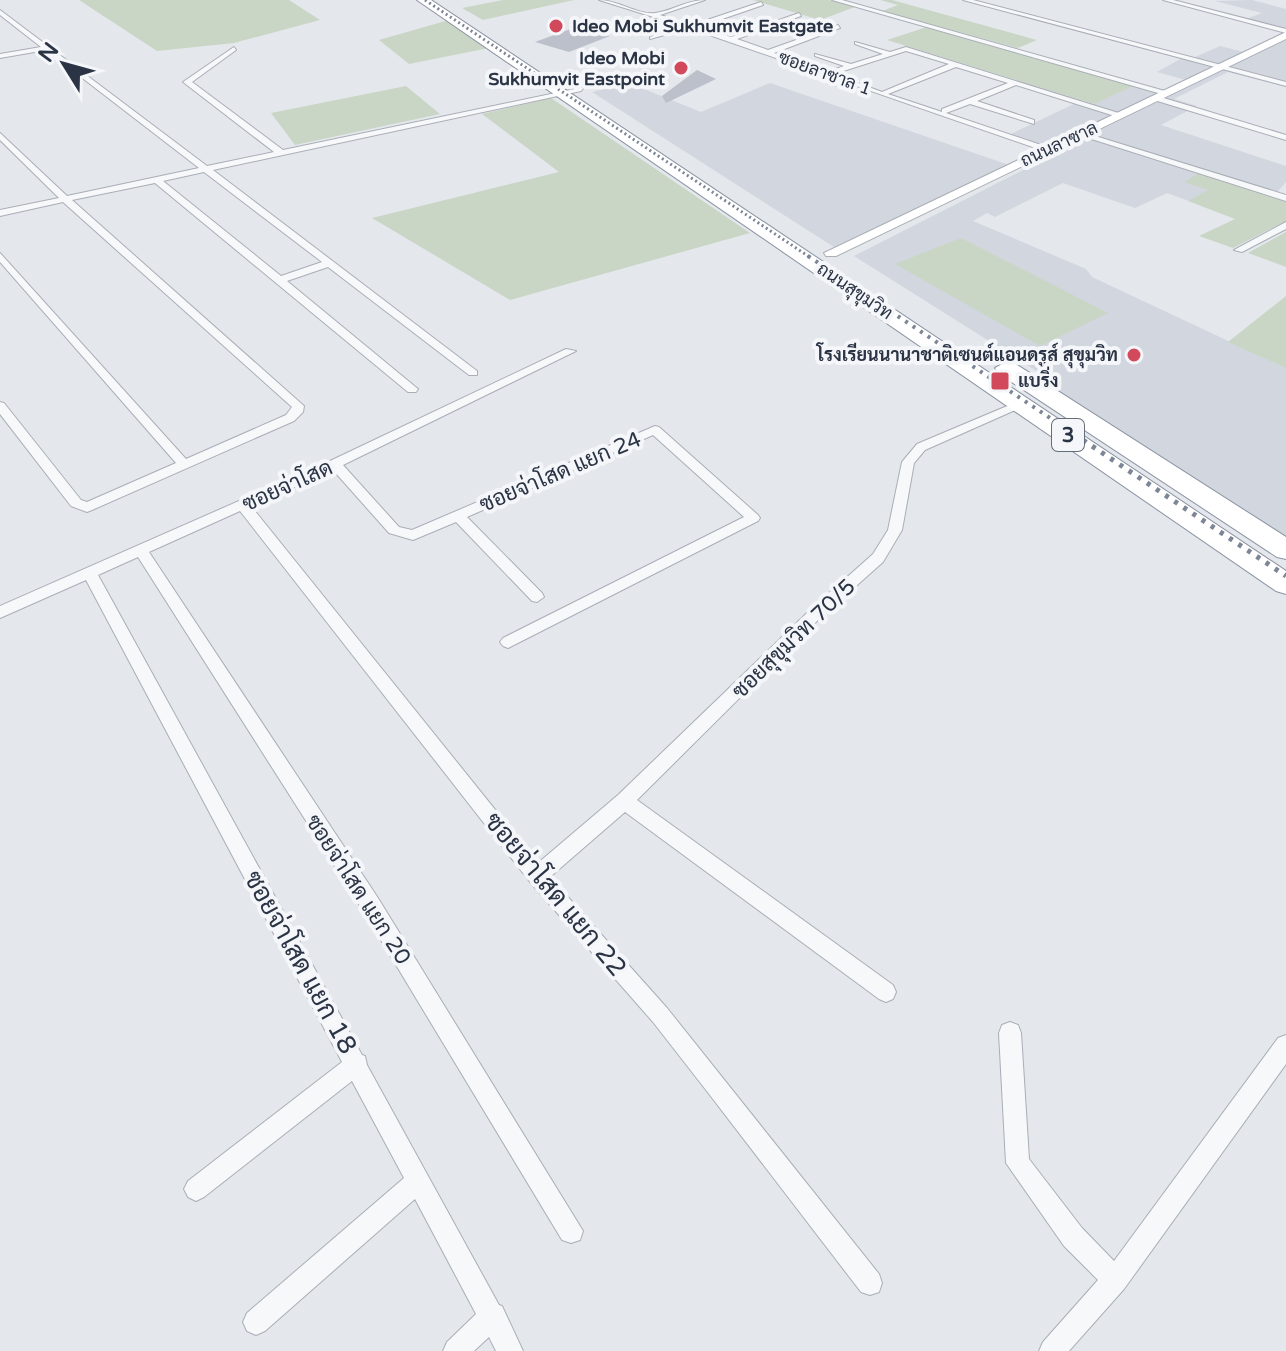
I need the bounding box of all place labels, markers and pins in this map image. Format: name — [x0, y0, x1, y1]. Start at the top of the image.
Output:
place label: Ideo Mobi Sukhumvit Eastgate — [572, 15, 833, 37]
marker: Ideo Mobi Sukhumvit Eastgate — [547, 17, 565, 35]
place label: Ideo Mobi Sukhumvit Eastpoint — [488, 47, 665, 90]
marker: Ideo Mobi Sukhumvit Eastpoint — [672, 59, 690, 77]
place label: โรงเรียนนานาชาติเซนต์แอนดรูส์ สุขุมวิท — [816, 342, 1118, 369]
marker: โรงเรียนนานาชาติเซนต์แอนดรูส์ สุขุมวิท — [1125, 346, 1143, 364]
place label: แบริ่ง — [1018, 366, 1058, 392]
marker: แบริ่ง — [989, 370, 1011, 392]

